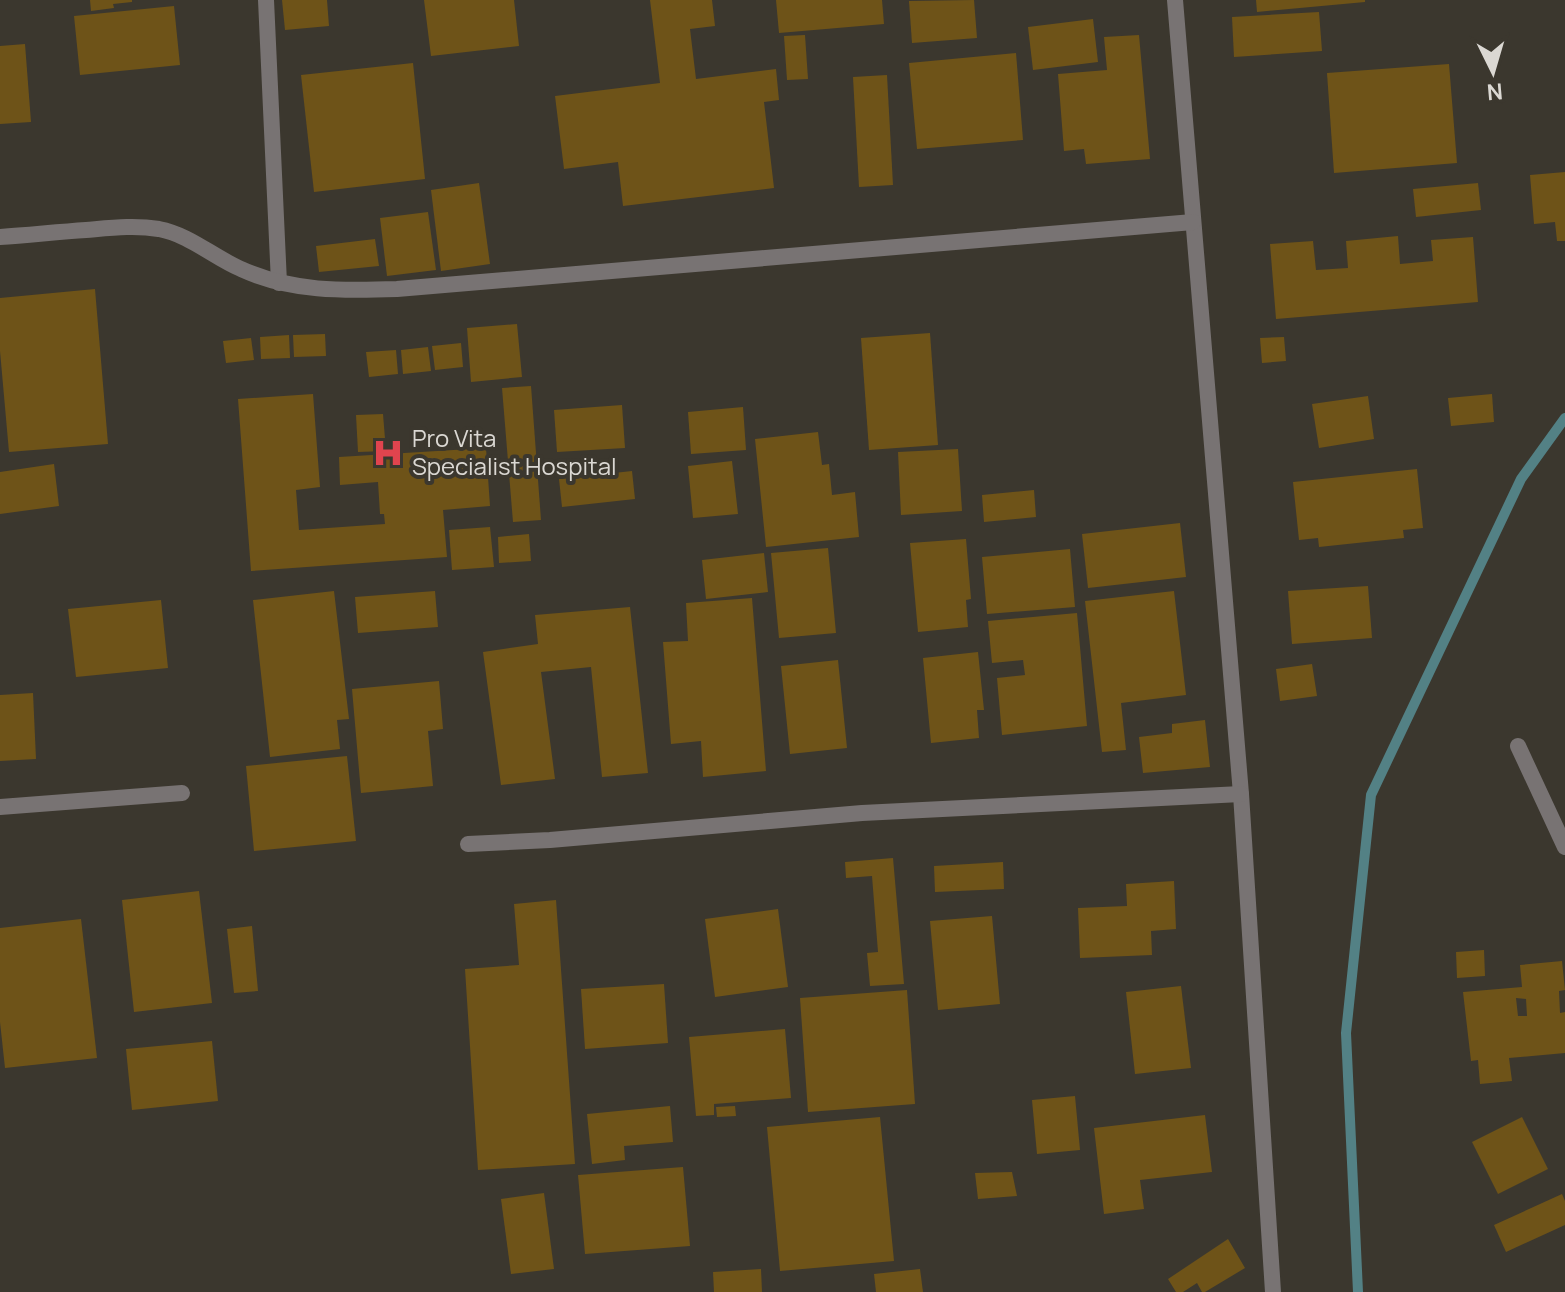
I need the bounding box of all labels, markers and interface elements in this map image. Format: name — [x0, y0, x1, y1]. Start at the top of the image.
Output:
north arrow — [1453, 32, 1533, 112]
text: N — [1486, 76, 1504, 108]
place label: Pro Vita Specialist Hospital — [412, 421, 617, 482]
hospital icon: Pro Vita Specialist Hospital — [371, 436, 405, 470]

